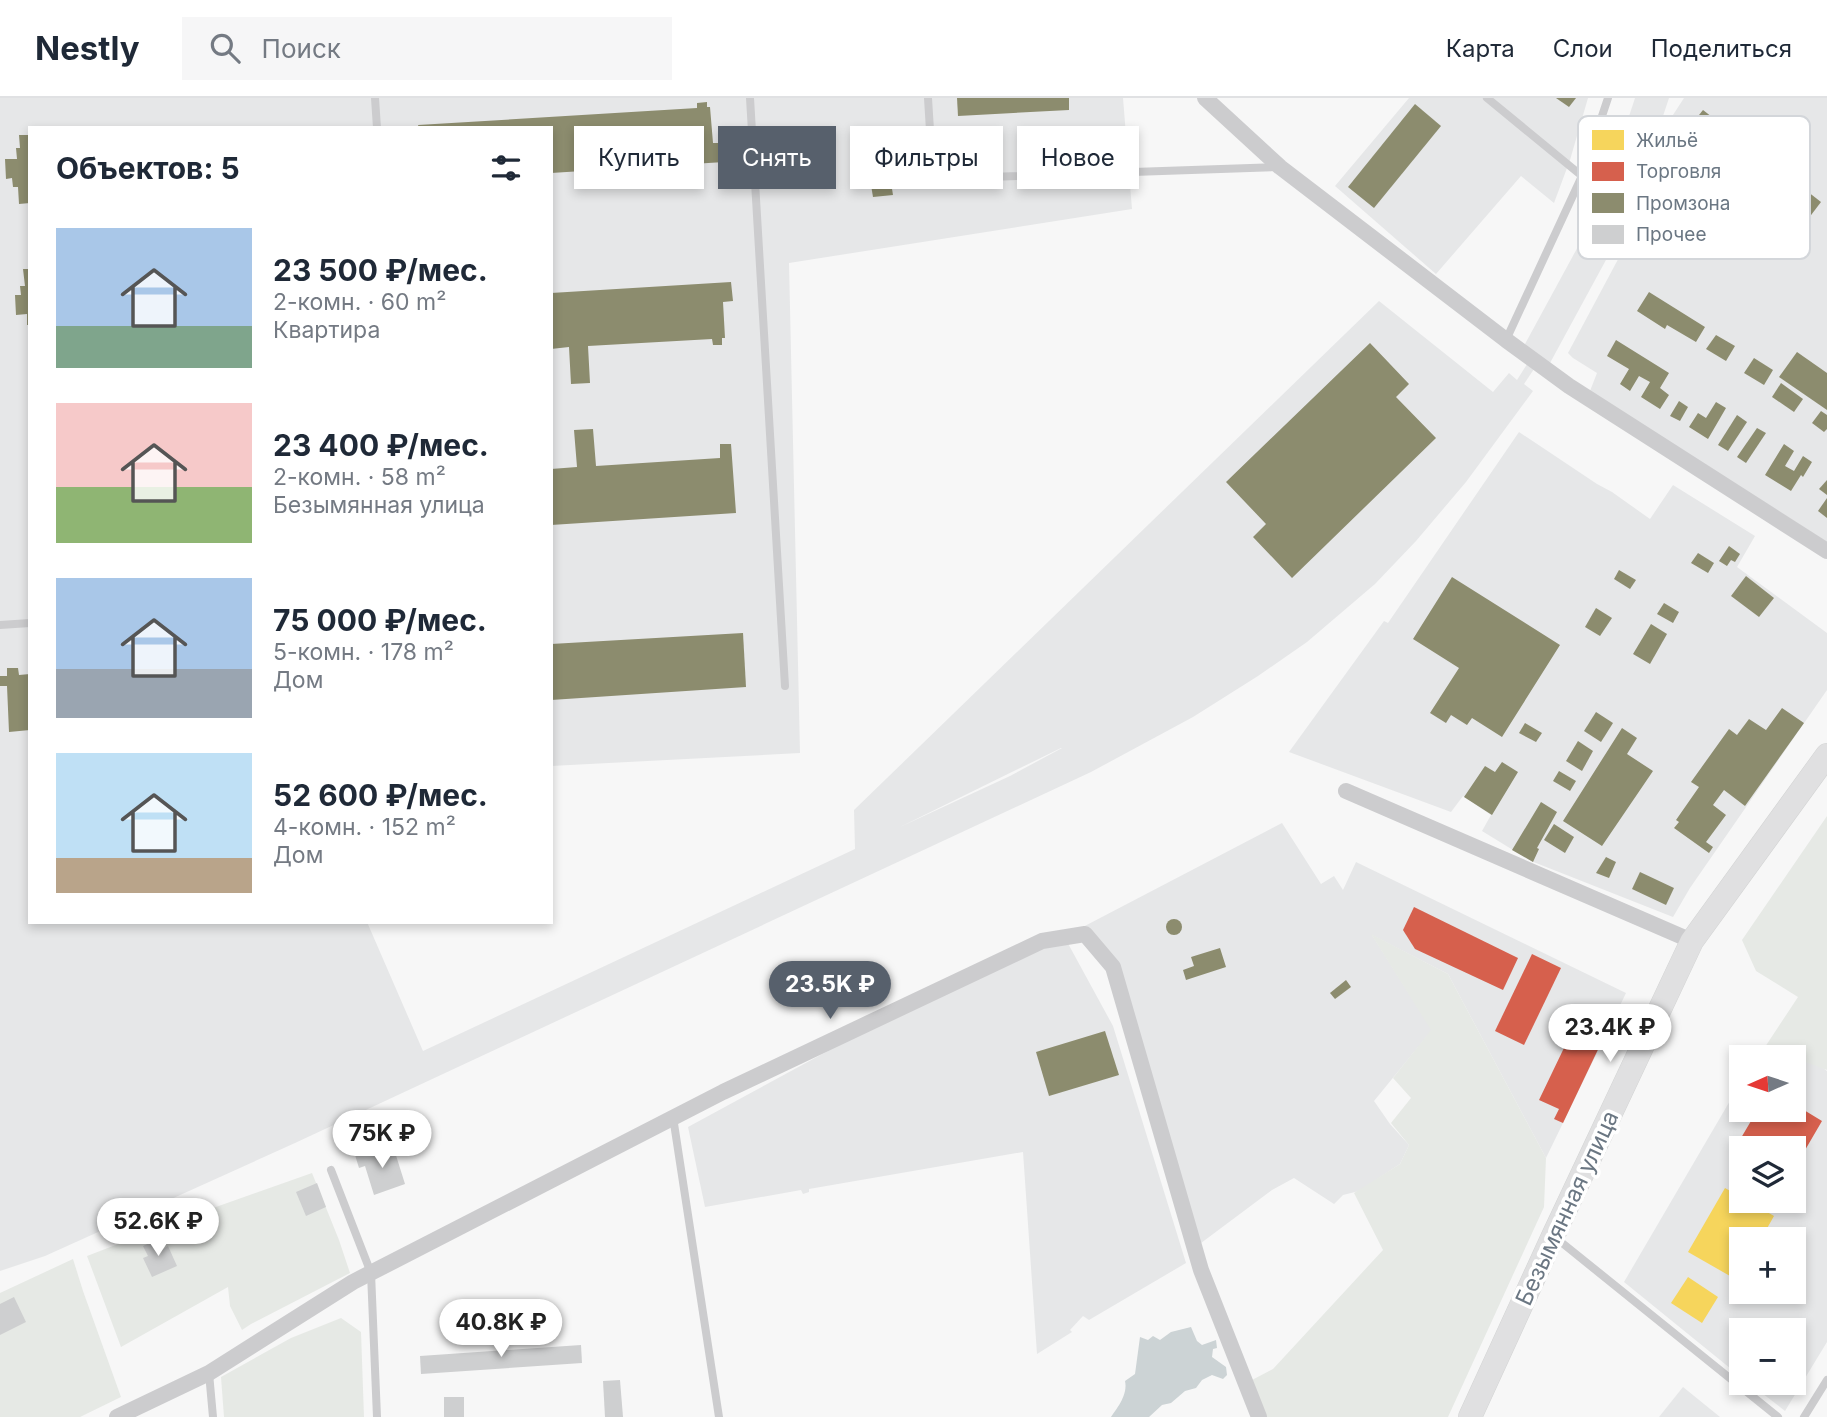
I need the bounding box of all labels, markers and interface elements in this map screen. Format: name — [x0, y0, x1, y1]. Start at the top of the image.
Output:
search box — [182, 17, 672, 80]
text: Nestly — [35, 28, 140, 68]
icon: search — [206, 29, 244, 67]
text: Поиск — [262, 33, 341, 64]
text: Карта — [1446, 34, 1515, 63]
text: Слои — [1553, 34, 1613, 63]
text: Поделиться — [1651, 34, 1792, 63]
legend — [1578, 116, 1810, 259]
chip: Купить — [574, 126, 704, 189]
chip: Снять — [718, 126, 836, 189]
chip: Фильтры — [850, 126, 1003, 189]
chip: Новое — [1017, 126, 1139, 189]
text: Жильё — [1636, 129, 1698, 152]
icon: filters — [487, 149, 525, 187]
text: Объектов: 5 — [56, 150, 240, 186]
text: Торговля — [1636, 160, 1721, 183]
text: Промзона — [1636, 192, 1730, 215]
text: Прочее — [1636, 223, 1706, 246]
text: 23 500 ₽/мес. — [273, 252, 488, 288]
icon: home — [112, 256, 196, 340]
text: 2-комн. · 60 m² — [273, 288, 446, 316]
text: Квартира — [273, 316, 380, 344]
text: 23 400 ₽/мес. — [273, 427, 489, 463]
icon: home — [112, 431, 196, 515]
text: 2-комн. · 58 m² — [273, 463, 446, 491]
text: Безымянная улица — [273, 491, 485, 519]
text: 75 000 ₽/мес. — [273, 602, 487, 638]
icon: home — [112, 606, 196, 690]
text: 5-комн. · 178 m² — [273, 638, 454, 666]
text: Дом — [273, 666, 323, 694]
text: 52 600 ₽/мес. — [273, 777, 488, 813]
icon: home — [112, 781, 196, 865]
text: 4-комн. · 152 m² — [273, 813, 456, 841]
text: Дом — [273, 841, 323, 869]
pin: 23.5K ₽ — [765, 962, 895, 1021]
text: 23.5K ₽ — [785, 970, 875, 998]
pin: 23.4K ₽ — [1545, 1004, 1675, 1064]
text: 23.4K ₽ — [1564, 1013, 1656, 1041]
north arrow — [1729, 1045, 1806, 1122]
map controls — [1729, 1045, 1806, 1395]
street label: Безымянная улица — [1510, 1106, 1624, 1310]
pin: 75K ₽ — [333, 1110, 431, 1170]
text: 75K ₽ — [349, 1119, 415, 1147]
button: layers — [1729, 1136, 1806, 1213]
pin: 52.6K ₽ — [93, 1198, 223, 1258]
text: 52.6K ₽ — [113, 1207, 203, 1235]
button: + — [1729, 1227, 1806, 1304]
pin: 40.8K ₽ — [436, 1300, 566, 1359]
text: 40.8K ₽ — [455, 1308, 547, 1336]
button: − — [1729, 1318, 1806, 1395]

